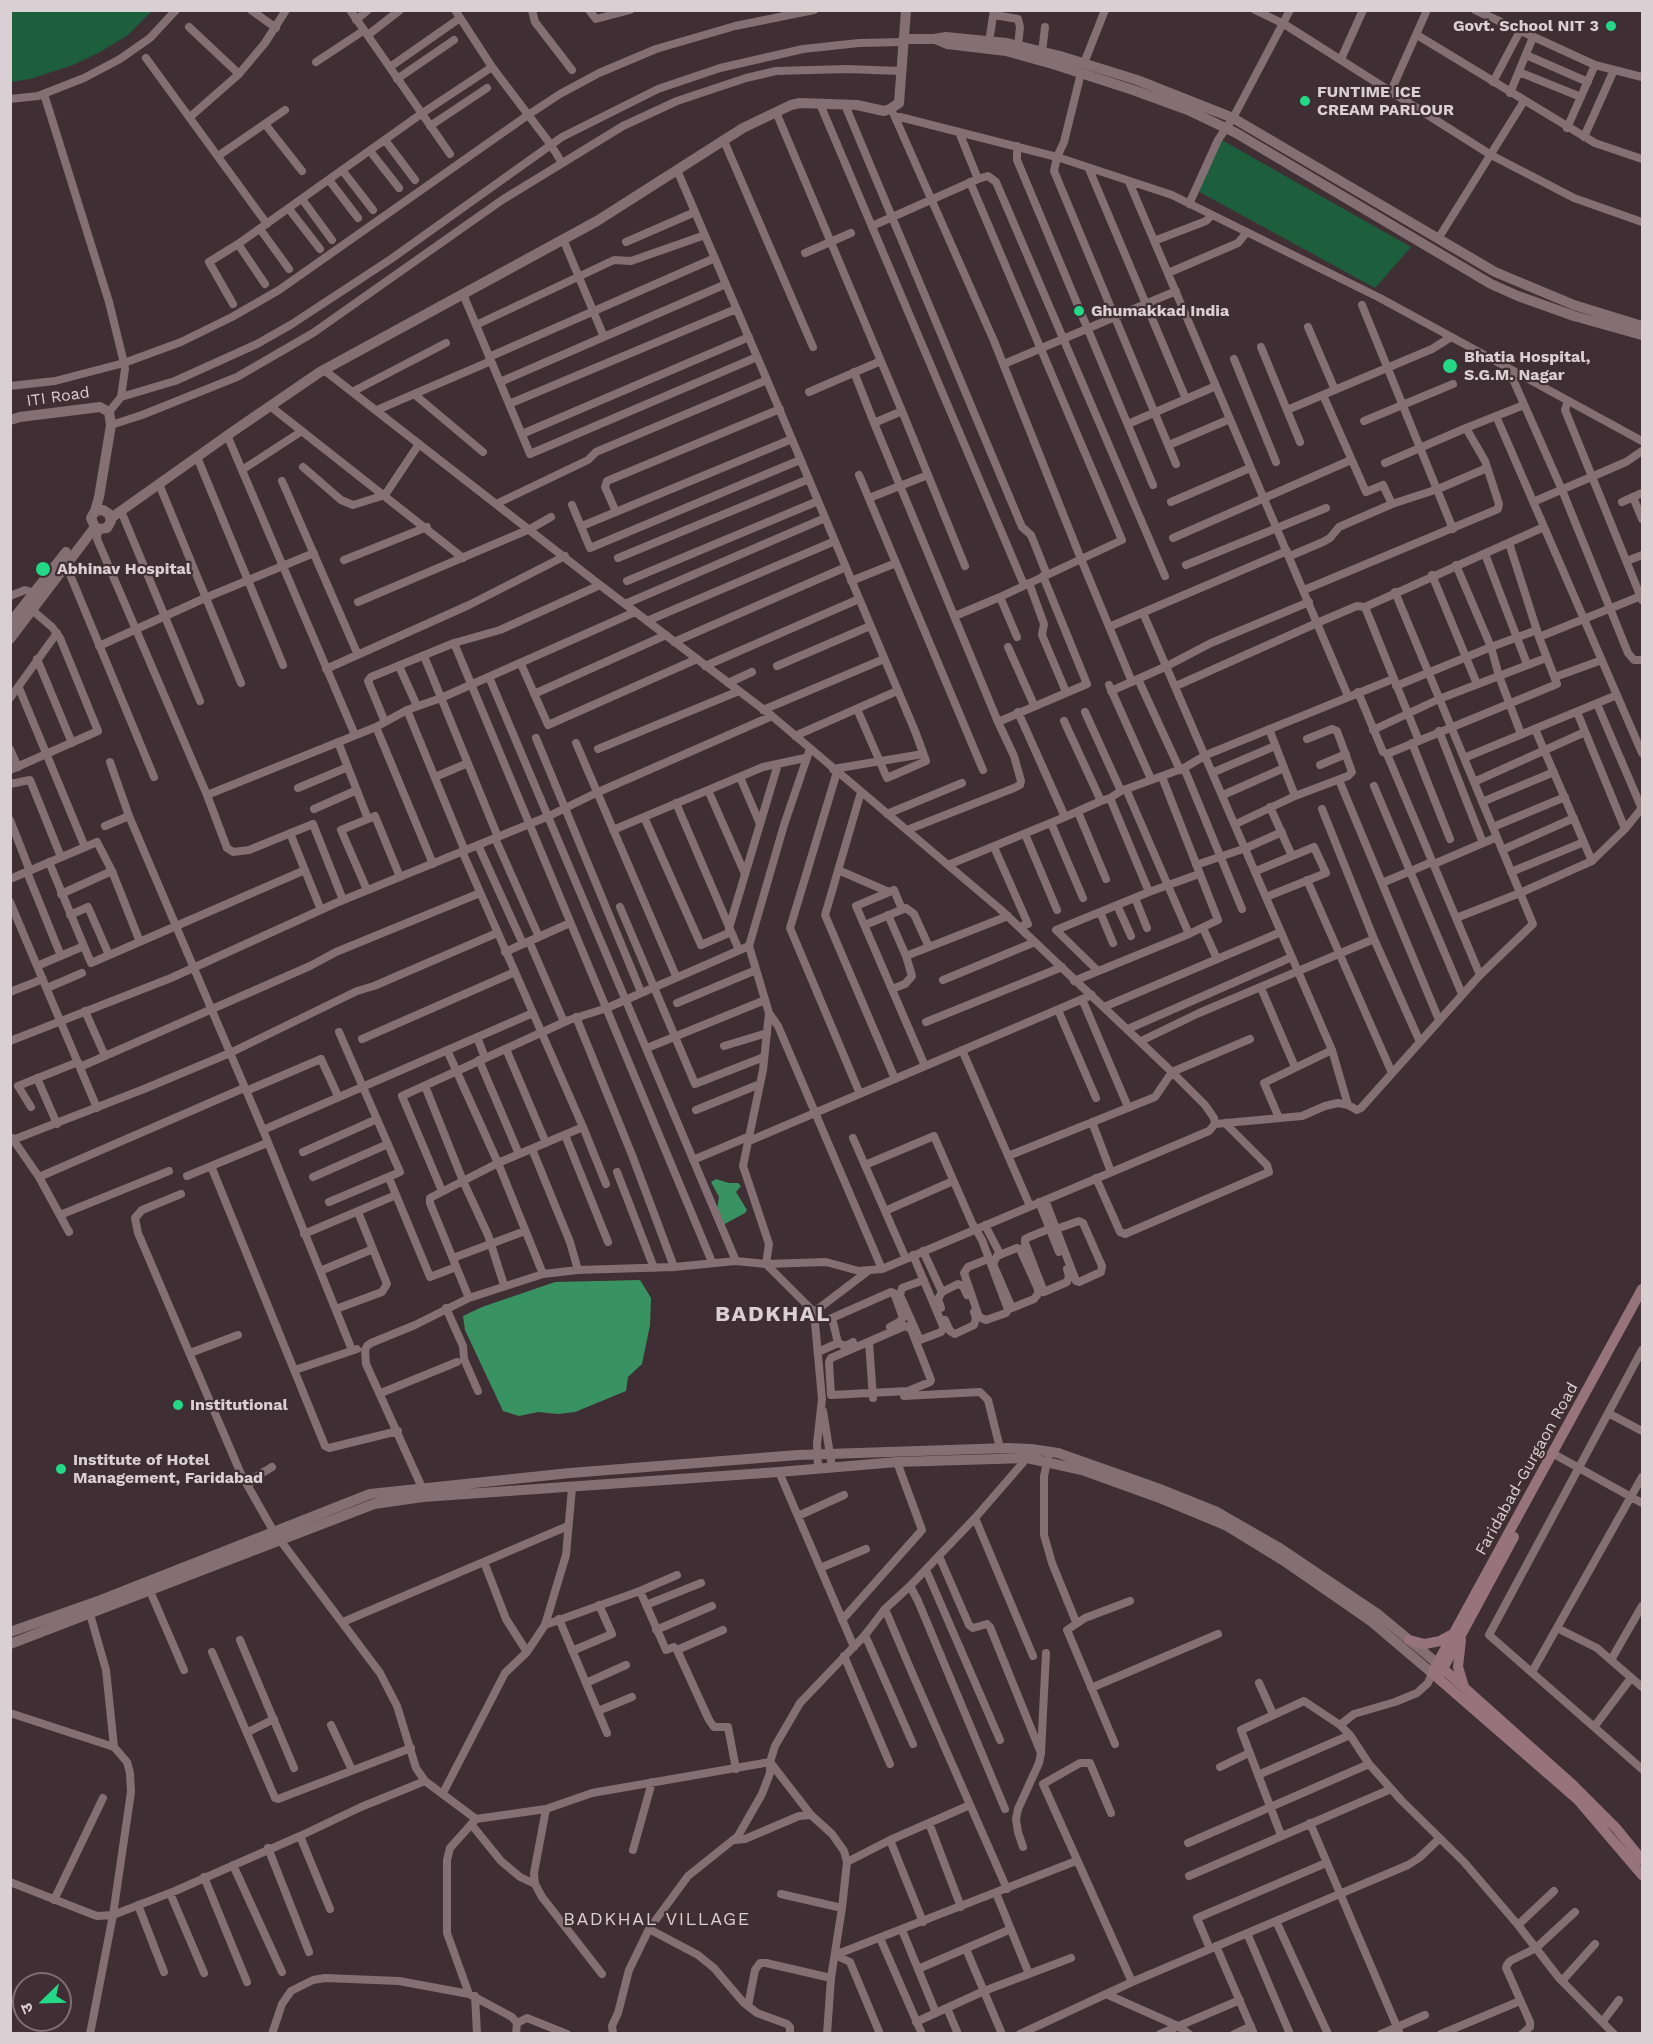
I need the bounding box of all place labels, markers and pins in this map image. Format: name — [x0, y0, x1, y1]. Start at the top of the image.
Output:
place label: Govt. School NIT 3 — [1453, 16, 1599, 36]
marker: Govt. School NIT 3 — [1604, 19, 1618, 33]
place label: FUNTIME ICE CREAM PARLOUR — [1317, 82, 1454, 120]
marker: FUNTIME ICE CREAM PARLOUR — [1298, 94, 1312, 108]
place label: Ghumakkad India — [1091, 301, 1229, 321]
marker: Ghumakkad India — [1072, 304, 1086, 318]
place label: Bhatia Hospital, S.G.M. Nagar — [1464, 347, 1590, 385]
marker: Bhatia Hospital, S.G.M. Nagar — [1441, 357, 1459, 375]
place label: Abhinav Hospital — [57, 559, 191, 579]
marker: Abhinav Hospital — [34, 560, 52, 578]
place label: Institutional — [190, 1395, 288, 1415]
marker: Institutional — [171, 1398, 185, 1412]
place label: Institute of Hotel Management, Faridabad — [73, 1450, 263, 1488]
marker: Institute of Hotel Management, Faridabad — [54, 1462, 68, 1476]

